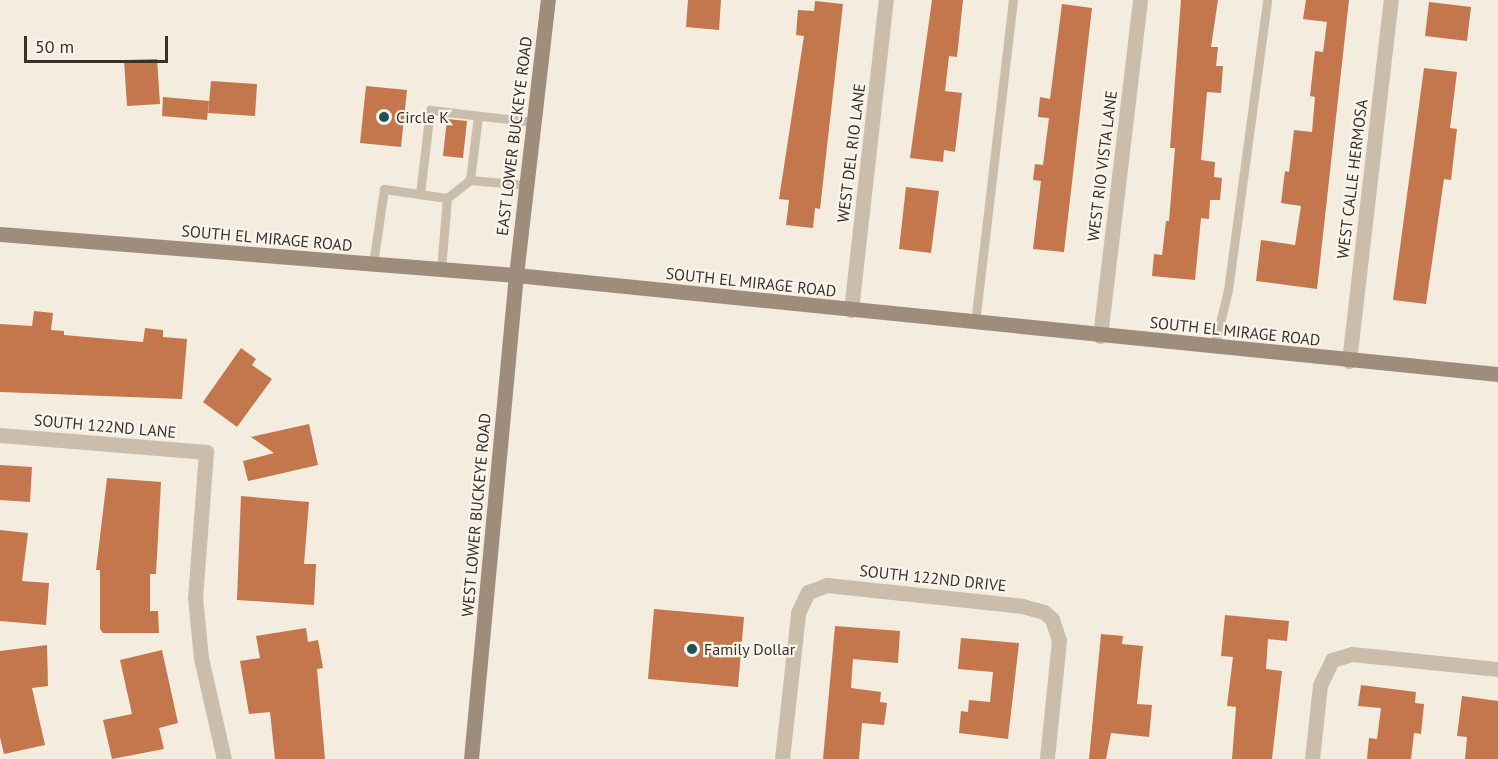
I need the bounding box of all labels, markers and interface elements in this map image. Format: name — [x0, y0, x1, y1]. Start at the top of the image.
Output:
scale bar — [27, 24, 171, 62]
text: 50 m — [35, 35, 74, 58]
street label: EAST LOWER BUCKEYE ROAD — [492, 35, 536, 237]
street label: WEST DEL RIO LANE — [833, 82, 869, 224]
street label: WEST RIO VISTA LANE — [1083, 89, 1121, 243]
street label: WEST CALLE HERMOSA — [1333, 98, 1371, 260]
place label: Circle K — [396, 107, 449, 127]
marker: Circle K — [377, 110, 391, 124]
street label: SOUTH EL MIRAGE ROAD — [180, 221, 354, 255]
street label: SOUTH EL MIRAGE ROAD — [664, 263, 838, 301]
street label: SOUTH EL MIRAGE ROAD — [1148, 312, 1322, 350]
street label: SOUTH 122ND LANE — [33, 410, 177, 442]
street label: WEST LOWER BUCKEYE ROAD — [457, 412, 495, 618]
street label: SOUTH 122ND DRIVE — [859, 561, 1007, 595]
place label: Family Dollar — [704, 639, 796, 659]
marker: Family Dollar — [685, 642, 699, 656]

